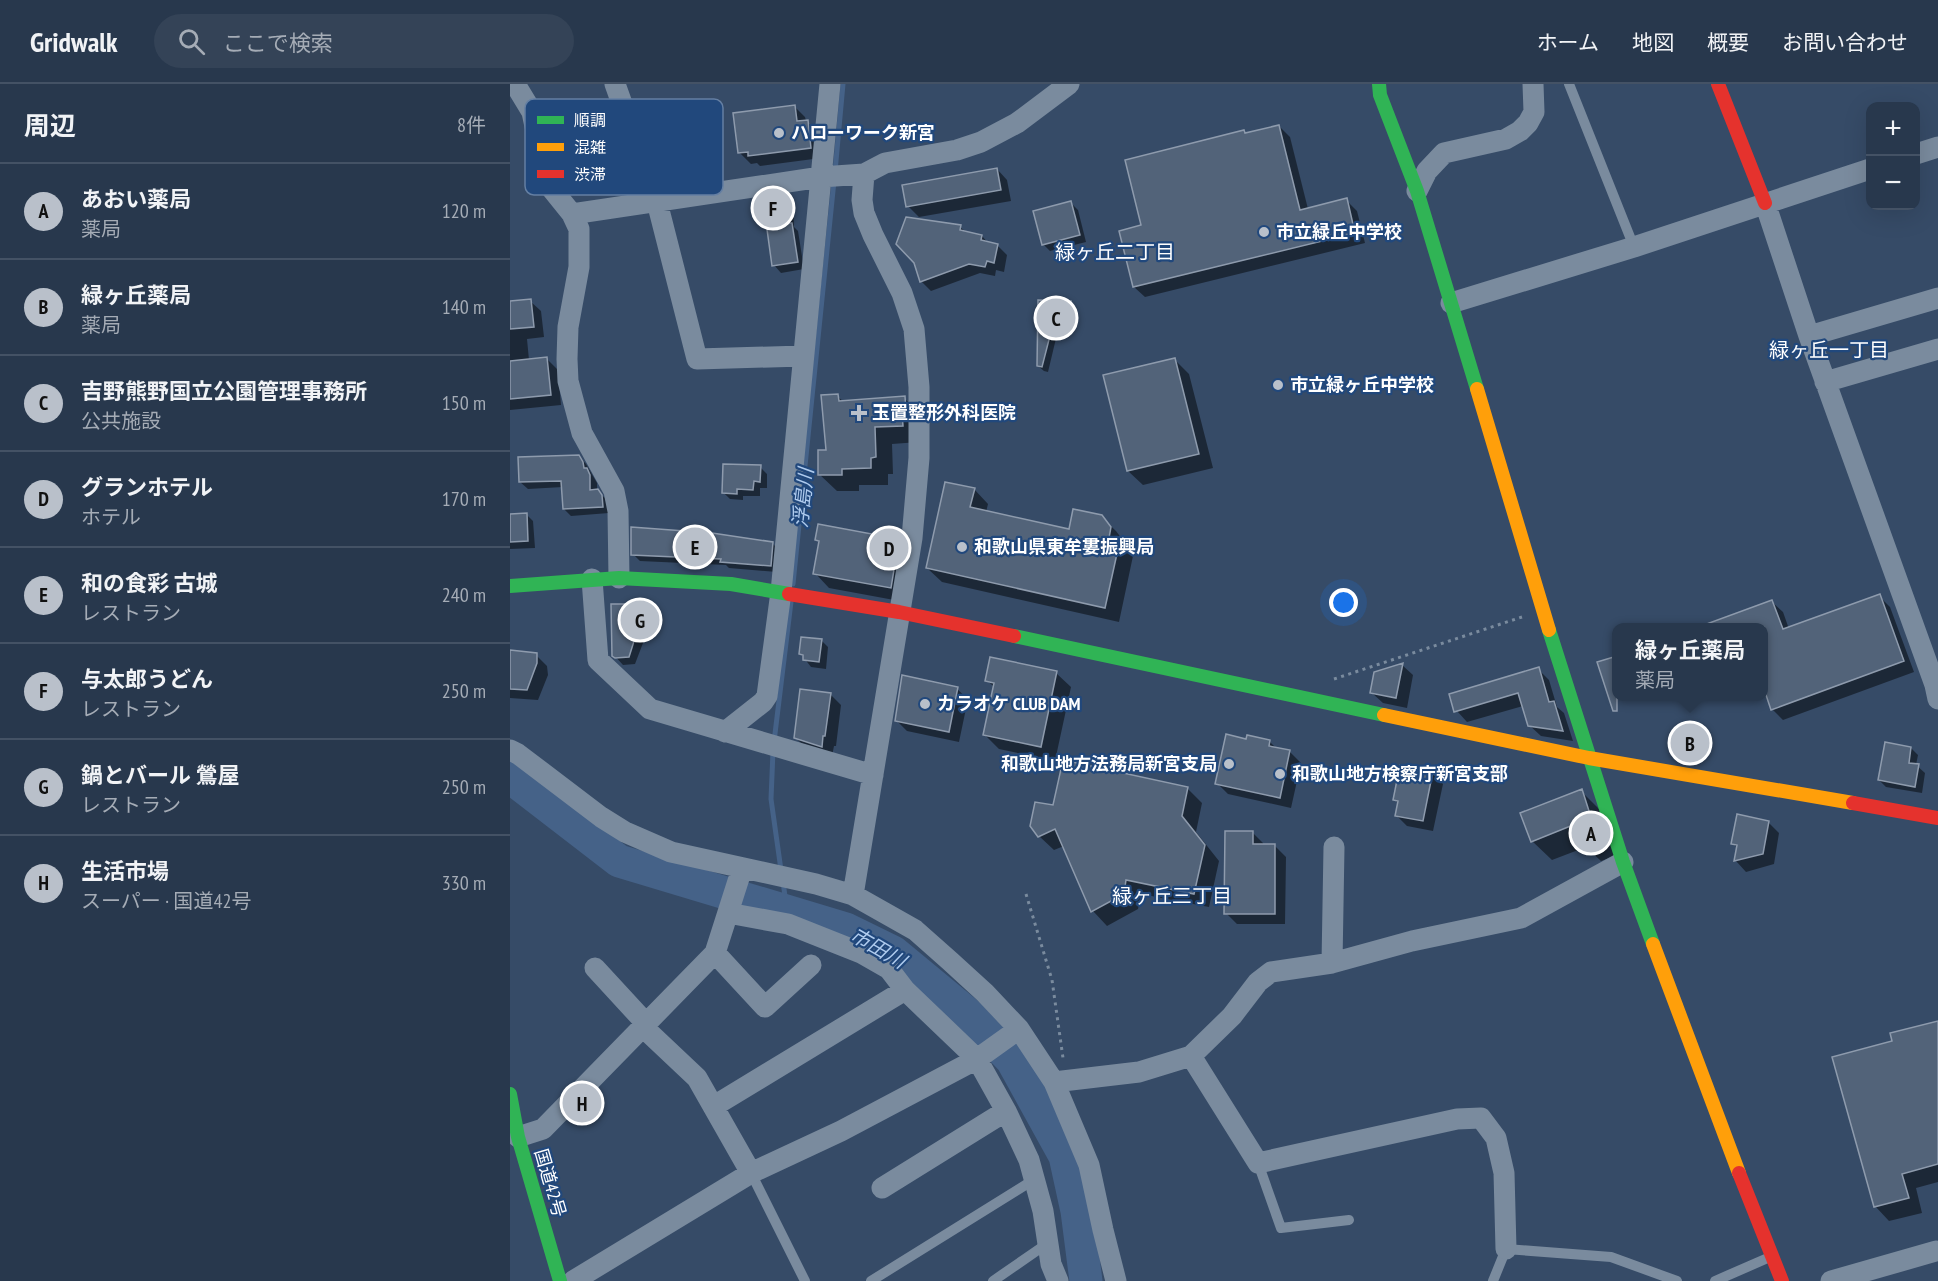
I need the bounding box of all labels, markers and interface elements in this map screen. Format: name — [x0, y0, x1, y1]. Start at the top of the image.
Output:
search box — [154, 14, 574, 68]
text: Gridwalk — [30, 23, 118, 60]
icon: search — [175, 25, 208, 58]
text: ここで検索 — [223, 29, 333, 57]
text: ホーム — [1537, 29, 1599, 56]
text: 地図 — [1632, 29, 1674, 56]
text: 概要 — [1707, 29, 1749, 56]
text: お問い合わせ — [1782, 29, 1908, 56]
legend — [525, 99, 723, 195]
map controls — [1866, 102, 1920, 210]
button: + — [1866, 102, 1920, 156]
text: 周辺 — [24, 109, 76, 142]
text: 順調 — [574, 110, 606, 130]
text: 8件 — [457, 112, 486, 138]
place label: ハローワーク新宮 — [791, 121, 935, 144]
marker: ハローワーク新宮 — [772, 126, 786, 140]
text: 混雑 — [574, 137, 606, 157]
button: − — [1866, 156, 1920, 210]
text: 渋滞 — [574, 164, 606, 184]
text: あおい薬局 — [81, 185, 191, 213]
pin: F — [754, 186, 792, 230]
text: A — [38, 198, 49, 224]
text: 120 m — [442, 198, 486, 224]
text: 薬局 — [81, 216, 121, 242]
place label: 市立緑丘中学校 — [1276, 220, 1402, 243]
marker: 市立緑丘中学校 — [1257, 225, 1271, 239]
district label: 緑ヶ丘二丁目 — [1055, 239, 1175, 265]
text: 緑ヶ丘薬局 — [81, 281, 191, 309]
text: B — [39, 294, 48, 320]
text: 140 m — [442, 294, 486, 320]
pin: C — [1036, 296, 1076, 340]
text: 薬局 — [81, 312, 121, 338]
district label: 緑ヶ丘一丁目 — [1769, 337, 1889, 363]
place label: 市立緑ヶ丘中学校 — [1290, 373, 1434, 396]
text: 吉野熊野国立公園管理事務所 — [81, 377, 367, 405]
marker: 市立緑ヶ丘中学校 — [1271, 378, 1285, 392]
text: C — [39, 390, 48, 416]
text: 150 m — [442, 390, 486, 416]
place label: 玉置整形外科医院 — [872, 401, 1016, 424]
marker: 玉置整形外科医院 — [850, 404, 868, 422]
text: 公共施設 — [81, 408, 161, 434]
water label: 浮島川 — [787, 465, 819, 529]
text: グランホテル — [81, 473, 213, 501]
text: D — [38, 486, 49, 512]
text: 170 m — [442, 486, 486, 512]
text: ホテル — [81, 504, 141, 530]
pin: E — [676, 524, 714, 570]
pin: D — [870, 526, 908, 570]
place label: 和歌山県東牟婁振興局 — [974, 535, 1154, 558]
marker: 和歌山県東牟婁振興局 — [955, 540, 969, 554]
text: 和の食彩 古城 — [81, 569, 218, 597]
text: E — [39, 582, 48, 608]
text: 240 m — [442, 582, 486, 608]
your location — [1329, 588, 1358, 617]
pin: G — [620, 598, 660, 642]
text: レストラン — [81, 600, 181, 626]
popup — [1612, 623, 1768, 701]
text: 緑ヶ丘薬局 — [1635, 636, 1745, 664]
text: 与太郎うどん — [81, 665, 213, 693]
text: 薬局 — [1635, 667, 1675, 693]
text: F — [39, 678, 48, 704]
text: 250 m — [442, 678, 486, 704]
place label: カラオケ CLUB DAM — [937, 692, 1081, 715]
text: レストラン — [81, 696, 181, 722]
marker: カラオケ CLUB DAM — [918, 697, 932, 711]
pin: B — [1670, 720, 1710, 766]
place label: 和歌山地方法務局新宮支局 — [1001, 752, 1217, 775]
marker: 和歌山地方法務局新宮支局 — [1222, 757, 1236, 771]
text: 鍋とバール 鶯屋 — [81, 761, 240, 789]
place label: 和歌山地方検察庁新宮支部 — [1292, 762, 1508, 785]
marker: 和歌山地方検察庁新宮支部 — [1273, 767, 1287, 781]
text: G — [38, 774, 49, 800]
text: 250 m — [442, 774, 486, 800]
text: レストラン — [81, 792, 181, 818]
pin: A — [1572, 810, 1610, 855]
text: 生活市場 — [81, 857, 169, 885]
text: H — [38, 870, 49, 896]
text: 330 m — [442, 870, 486, 896]
district label: 緑ヶ丘三丁目 — [1112, 883, 1232, 909]
text: スーパー · 国道42号 — [81, 888, 252, 914]
water label: 市田川 — [846, 922, 912, 975]
pin: H — [562, 1080, 602, 1126]
street label: 国道42号 — [530, 1146, 571, 1220]

